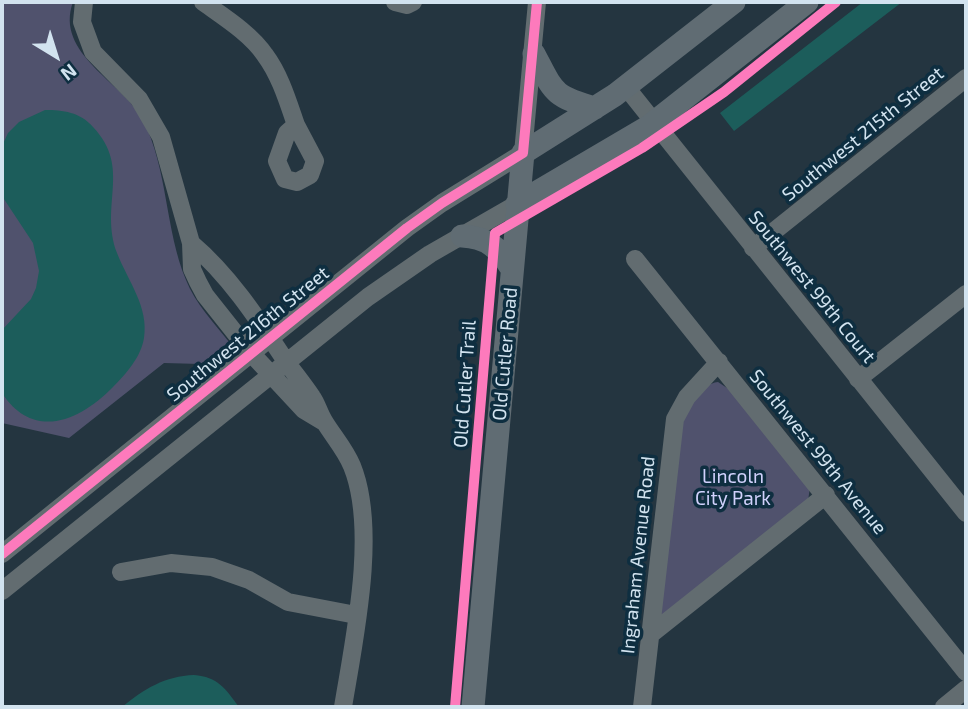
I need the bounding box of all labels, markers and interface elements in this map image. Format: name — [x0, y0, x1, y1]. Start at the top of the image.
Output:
north arrow — [21, 21, 91, 91]
text: N — [57, 60, 82, 86]
street label: Southwest 215th Street — [778, 62, 948, 206]
street label: Southwest 99th Court — [744, 206, 880, 368]
street label: Southwest 216th Street — [162, 262, 334, 406]
street label: Old Cutler Road — [488, 286, 522, 422]
street label: Old Cutler Trail — [449, 319, 481, 449]
street label: Southwest 99th Avenue — [745, 365, 891, 539]
street label: Ingraham Avenue Road — [616, 455, 660, 655]
park label: Lincoln City Park — [695, 466, 771, 510]

